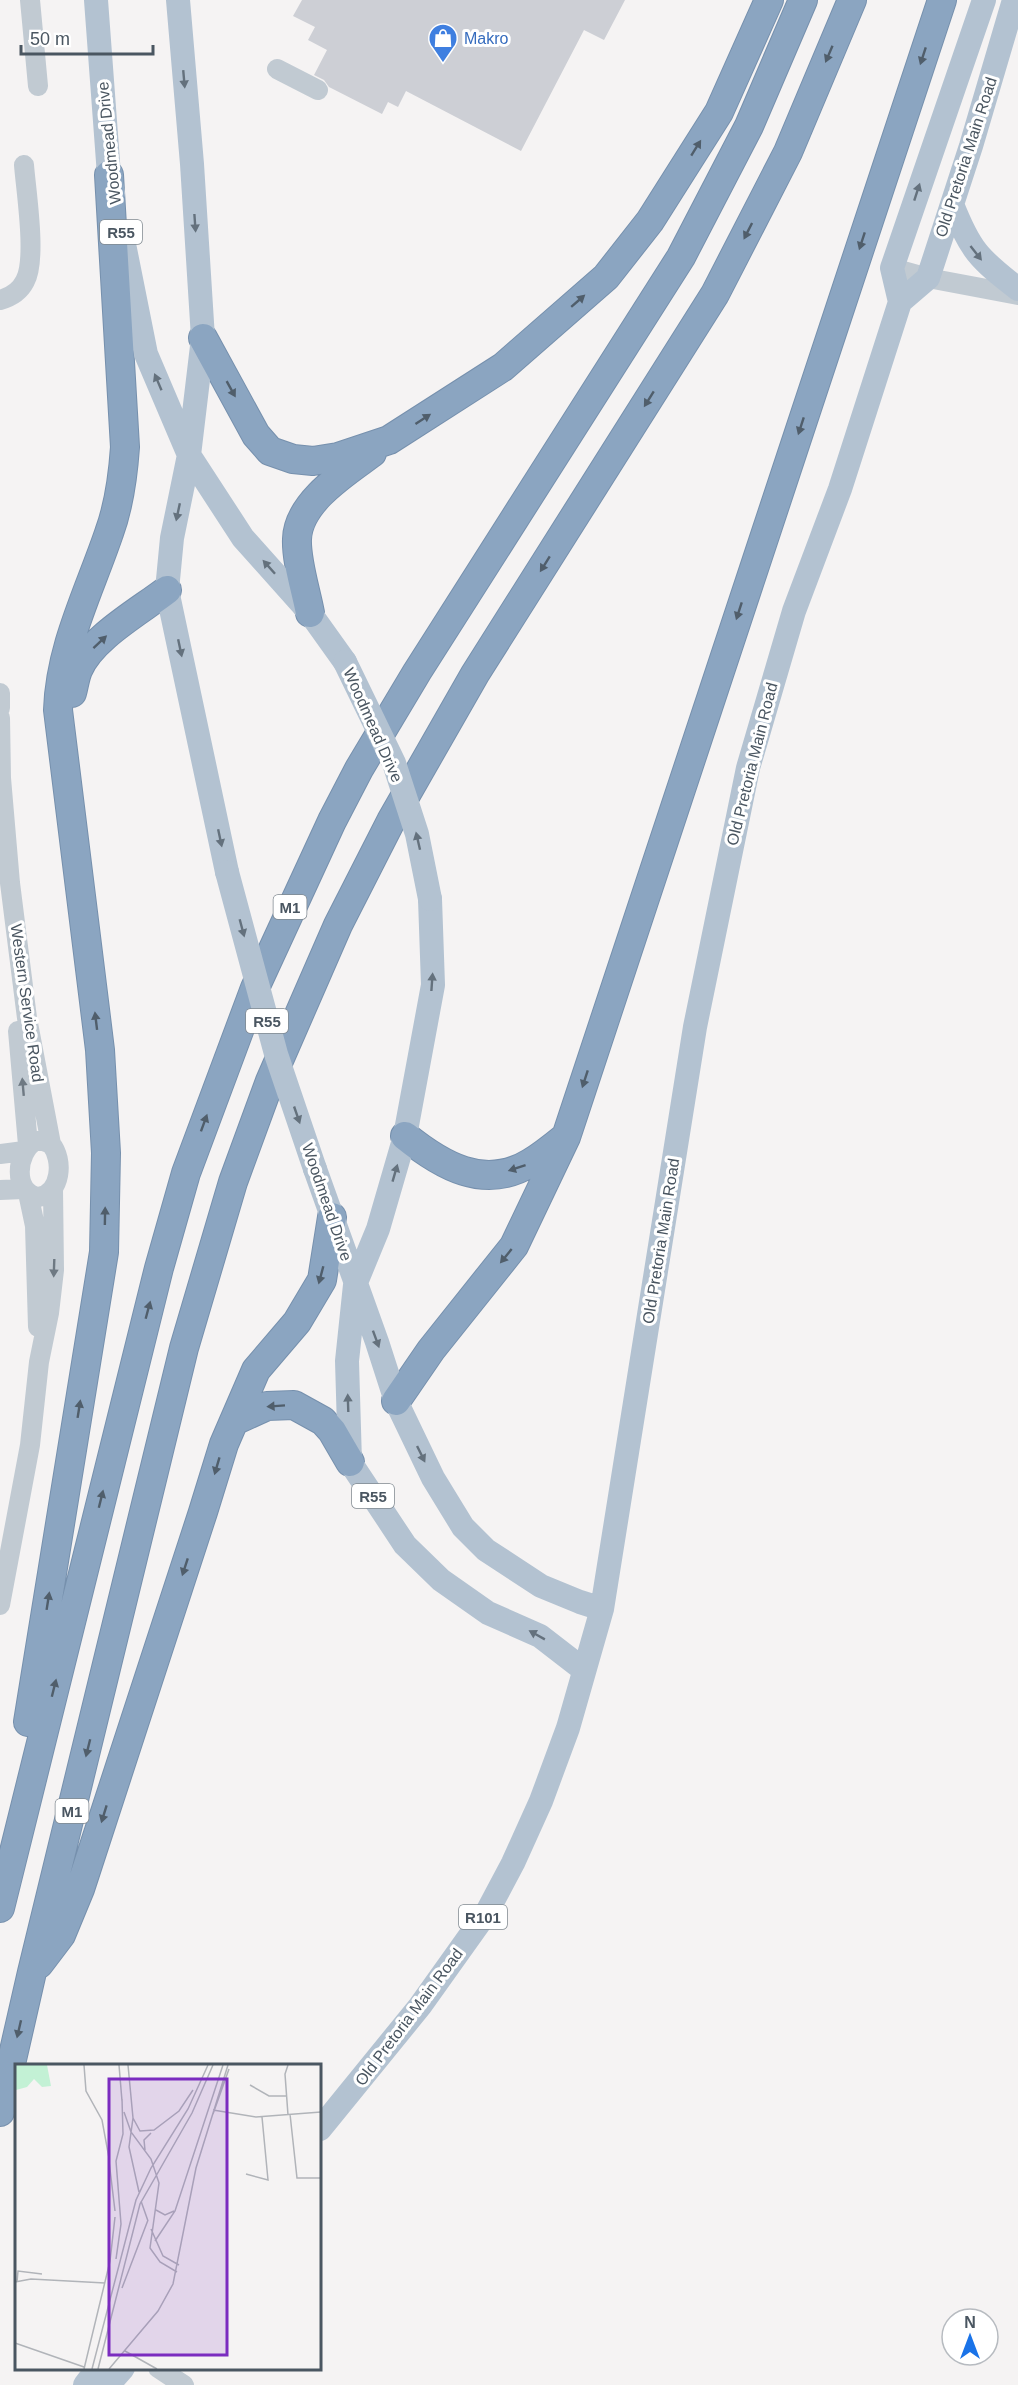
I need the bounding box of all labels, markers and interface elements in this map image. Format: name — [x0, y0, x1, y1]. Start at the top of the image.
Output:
scale bar — [21, 18, 153, 56]
shop icon: Makro — [427, 22, 459, 64]
text: 50 m — [30, 29, 70, 49]
place label: Makro — [464, 30, 509, 47]
one-way arrow — [824, 45, 833, 63]
one-way arrow — [918, 47, 928, 65]
one-way arrow — [179, 70, 189, 89]
street label: Old Pretoria Main Road — [932, 75, 1000, 239]
street label: Woodmead Drive — [94, 81, 124, 205]
one-way arrow — [691, 140, 702, 156]
one-way arrow — [913, 183, 922, 201]
one-way arrow — [191, 213, 200, 232]
road number: R55 — [100, 220, 142, 244]
one-way arrow — [743, 222, 752, 239]
one-way arrow — [857, 232, 866, 250]
one-way arrow — [970, 245, 983, 261]
one-way arrow — [570, 295, 586, 308]
one-way arrow — [153, 372, 163, 390]
one-way arrow — [226, 381, 236, 398]
one-way arrow — [644, 391, 655, 407]
one-way arrow — [415, 413, 431, 424]
one-way arrow — [795, 417, 805, 435]
one-way arrow — [173, 503, 182, 522]
one-way arrow — [539, 555, 550, 572]
one-way arrow — [263, 560, 276, 575]
one-way arrow — [734, 602, 744, 620]
one-way arrow — [92, 635, 107, 649]
one-way arrow — [175, 638, 185, 657]
street label: Woodmead Drive — [340, 665, 406, 785]
street label: Old Pretoria Main Road — [724, 681, 780, 847]
one-way arrow — [216, 829, 225, 848]
one-way arrow — [413, 832, 422, 851]
road number: M1 — [274, 895, 306, 919]
one-way arrow — [237, 919, 247, 937]
street label: Western Service Road — [7, 923, 47, 1083]
one-way arrow — [427, 972, 437, 991]
road number: R55 — [246, 1009, 288, 1033]
one-way arrow — [92, 1012, 101, 1031]
one-way arrow — [580, 1070, 590, 1088]
one-way arrow — [18, 1077, 28, 1096]
one-way arrow — [292, 1106, 302, 1124]
one-way arrow — [200, 1114, 210, 1132]
street label: Woodmead Drive — [299, 1141, 355, 1263]
street label: Old Pretoria Main Road — [640, 1157, 682, 1325]
one-way arrow — [391, 1164, 400, 1182]
one-way arrow — [508, 1164, 526, 1173]
one-way arrow — [100, 1206, 110, 1225]
one-way arrow — [500, 1248, 513, 1263]
one-way arrow — [49, 1259, 58, 1278]
one-way arrow — [316, 1266, 326, 1284]
one-way arrow — [143, 1301, 153, 1319]
one-way arrow — [371, 1331, 381, 1349]
one-way arrow — [343, 1393, 353, 1412]
one-way arrow — [74, 1399, 83, 1418]
one-way arrow — [267, 1401, 286, 1411]
one-way arrow — [416, 1445, 426, 1463]
one-way arrow — [212, 1457, 221, 1475]
road number: R55 — [352, 1484, 394, 1508]
one-way arrow — [96, 1490, 106, 1508]
one-way arrow — [179, 1558, 189, 1576]
one-way arrow — [43, 1592, 52, 1611]
one-way arrow — [529, 1630, 546, 1640]
one-way arrow — [50, 1679, 60, 1698]
one-way arrow — [83, 1738, 93, 1757]
road number: M1 — [56, 1799, 88, 1823]
one-way arrow — [99, 1806, 108, 1824]
road number: R101 — [459, 1905, 507, 1929]
street label: Old Pretoria Main Road — [352, 1945, 466, 2089]
one-way arrow — [14, 2020, 23, 2039]
inset map — [15, 2064, 321, 2370]
north arrow — [940, 2307, 1000, 2367]
text: N — [964, 2314, 976, 2331]

